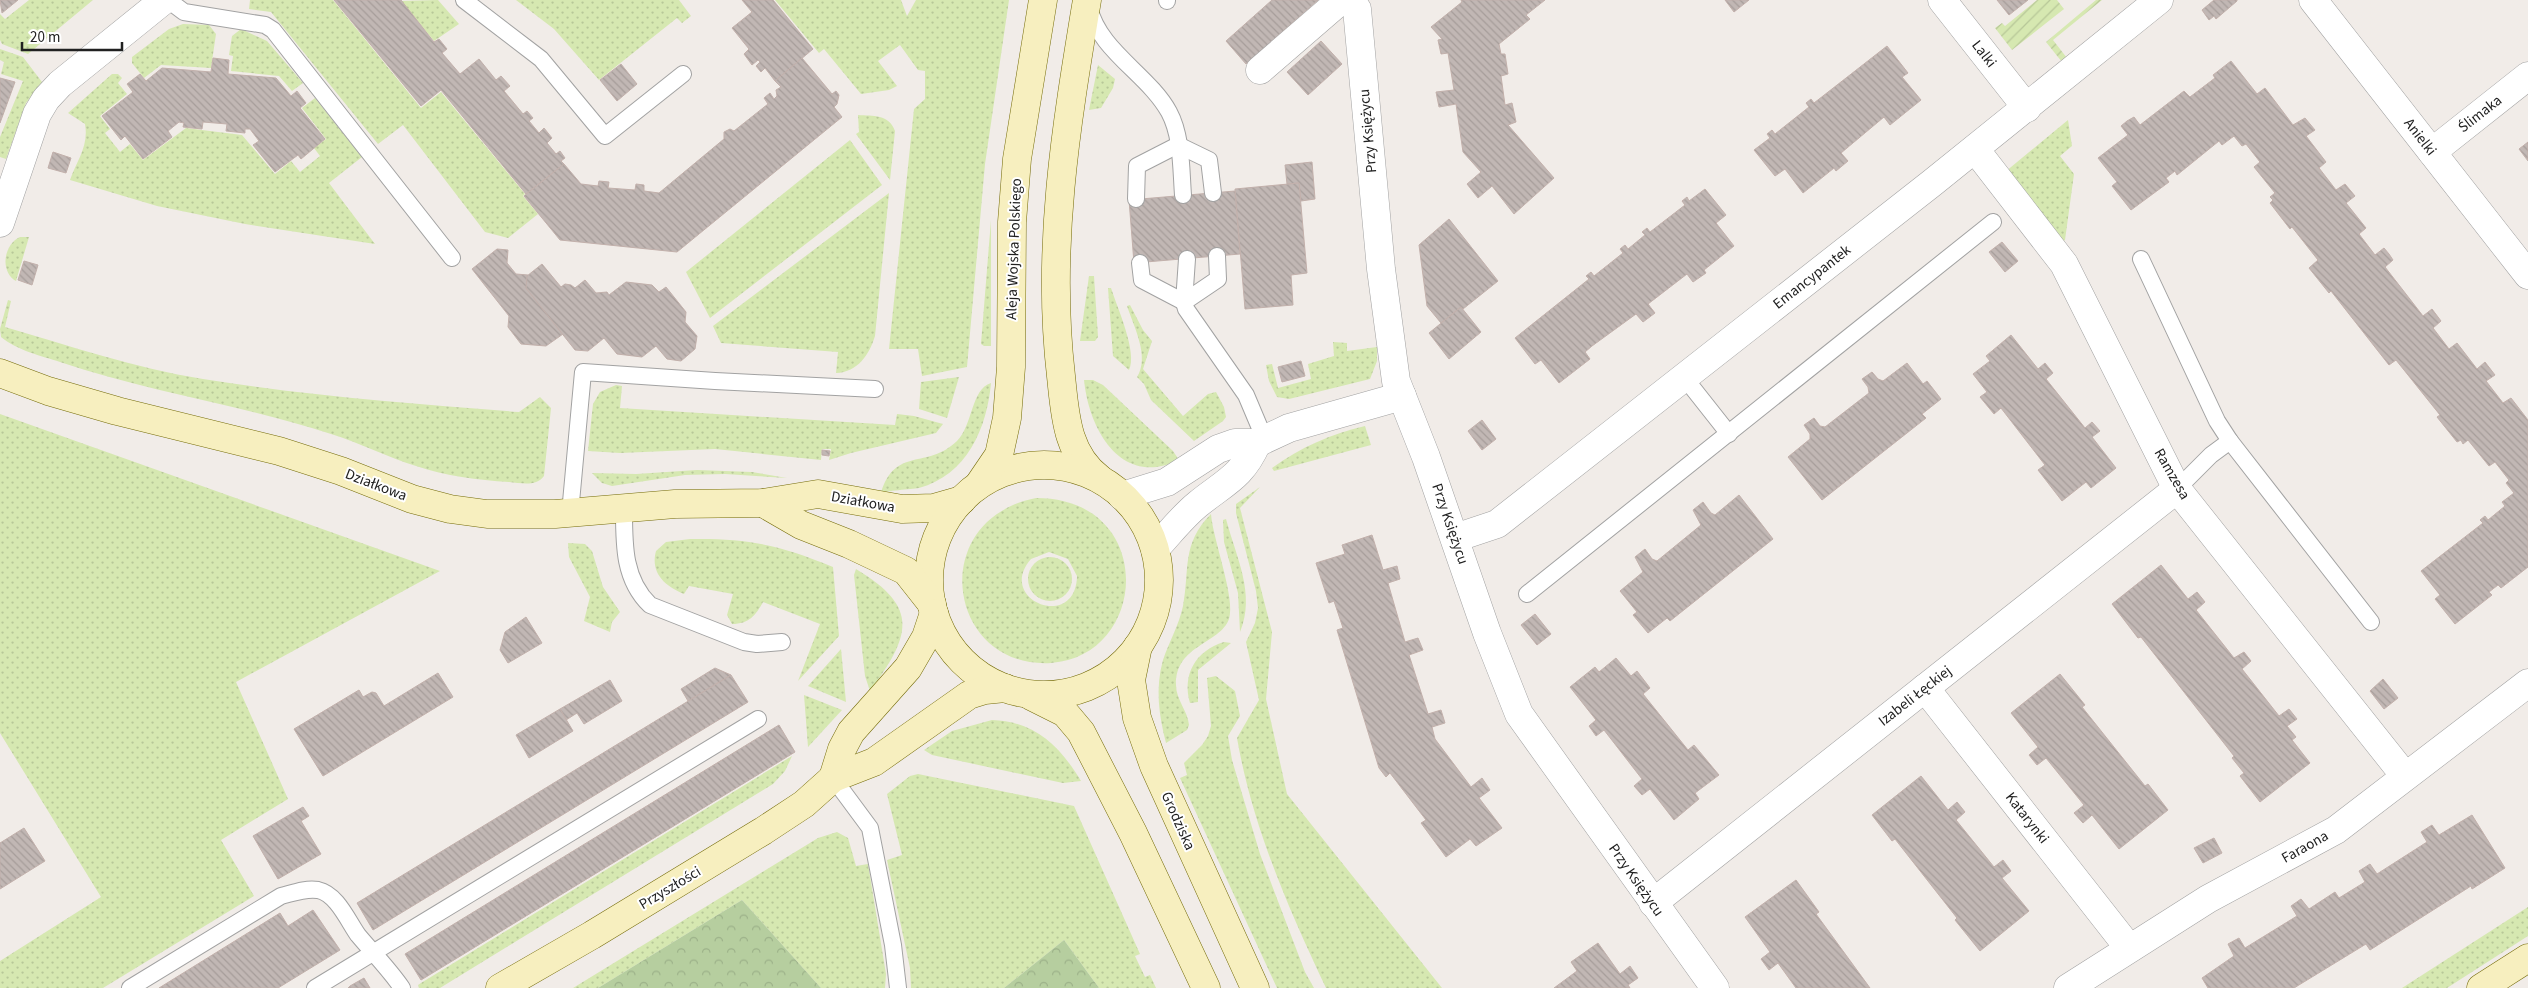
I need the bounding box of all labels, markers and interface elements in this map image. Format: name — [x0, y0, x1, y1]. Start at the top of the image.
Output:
scale bar — [22, 20, 122, 52]
text: 20 m — [30, 27, 60, 48]
street label: Lalki — [1967, 36, 2001, 72]
street label: Przy Księżycu — [1354, 88, 1382, 174]
street label: Ślimaka — [2454, 90, 2506, 138]
street label: Anielki — [2399, 114, 2441, 160]
street label: Aleja Wojska Polskiego — [1001, 178, 1027, 320]
street label: Emancypantek — [1769, 240, 1856, 314]
street label: Ramzesa — [2149, 445, 2195, 503]
street label: Działkowa — [342, 464, 410, 506]
street label: Przy Księżycu — [1426, 481, 1474, 567]
street label: Działkowa — [829, 486, 897, 518]
street label: Izabeli Łęckiej — [1874, 661, 1956, 731]
street label: Grodziska — [1156, 788, 1200, 854]
street label: Katarynki — [2000, 788, 2054, 848]
street label: Faraona — [2278, 826, 2332, 868]
street label: Przy Księżycu — [1603, 839, 1669, 921]
street label: Przyszłości — [635, 861, 705, 915]

